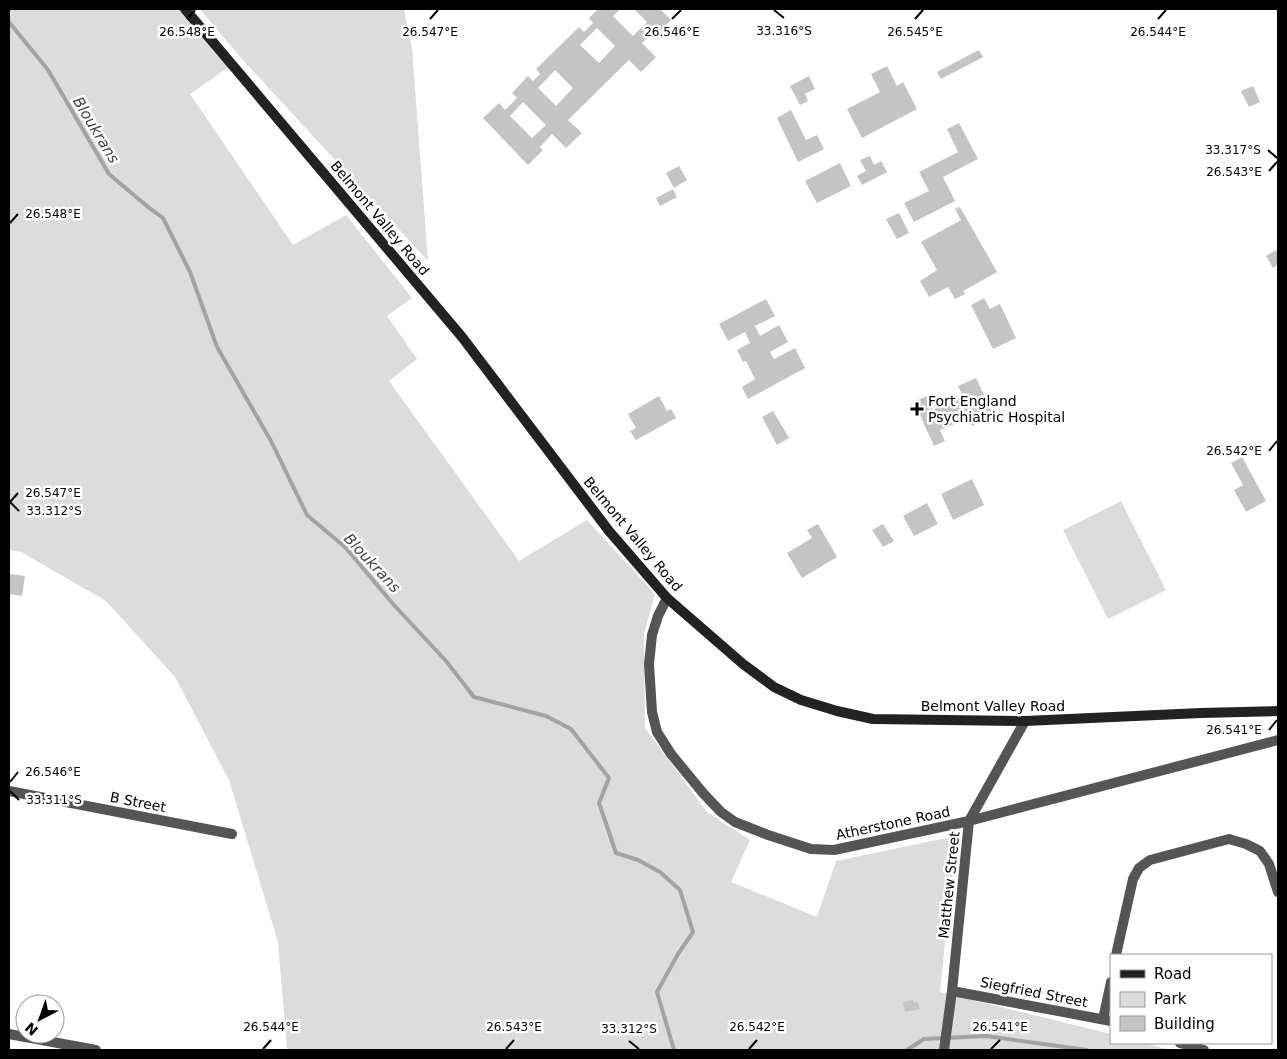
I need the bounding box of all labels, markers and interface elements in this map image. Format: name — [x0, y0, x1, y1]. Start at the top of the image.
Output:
text: 33.316°S — [756, 24, 812, 38]
text: 26.548°E — [159, 25, 215, 39]
text: 26.547°E — [402, 25, 458, 39]
text: 26.546°E — [644, 25, 700, 39]
text: 26.545°E — [887, 25, 943, 39]
text: 26.544°E — [1130, 25, 1186, 39]
water label: Bloukrans — [69, 93, 123, 167]
text: 33.317°S — [1205, 143, 1261, 157]
street label: Belmont Valley Road — [327, 158, 433, 278]
text: 26.543°E — [1206, 165, 1262, 179]
text: 26.548°E — [25, 207, 81, 221]
place label: Fort England Psychiatric Hospital — [928, 393, 1065, 425]
marker: Fort England Psychiatric Hospital — [910, 402, 924, 416]
text: 26.542°E — [1206, 444, 1262, 458]
street label: Belmont Valley Road — [580, 474, 686, 594]
text: 26.547°E — [25, 486, 81, 500]
text: 33.312°S — [26, 504, 82, 518]
water label: Bloukrans — [340, 530, 404, 597]
street label: Belmont Valley Road — [921, 698, 1065, 714]
text: 26.541°E — [1206, 723, 1262, 737]
text: 26.546°E — [25, 765, 81, 779]
street label: B Street — [109, 789, 168, 815]
text: 33.311°S — [26, 793, 82, 807]
street label: Atherstone Road — [834, 803, 952, 843]
street label: Matthew Street — [935, 830, 963, 939]
legend — [1110, 954, 1272, 1044]
text: Road — [1154, 965, 1192, 983]
street label: Siegfried Street — [979, 974, 1090, 1010]
text: Park — [1154, 990, 1187, 1008]
north arrow — [15, 994, 65, 1044]
text: Building — [1154, 1015, 1215, 1033]
text: N — [22, 1019, 41, 1039]
text: 26.544°E — [243, 1020, 299, 1034]
text: 26.543°E — [486, 1020, 542, 1034]
text: 26.542°E — [729, 1020, 785, 1034]
text: 26.541°E — [972, 1020, 1028, 1034]
text: 33.312°S — [601, 1022, 657, 1036]

